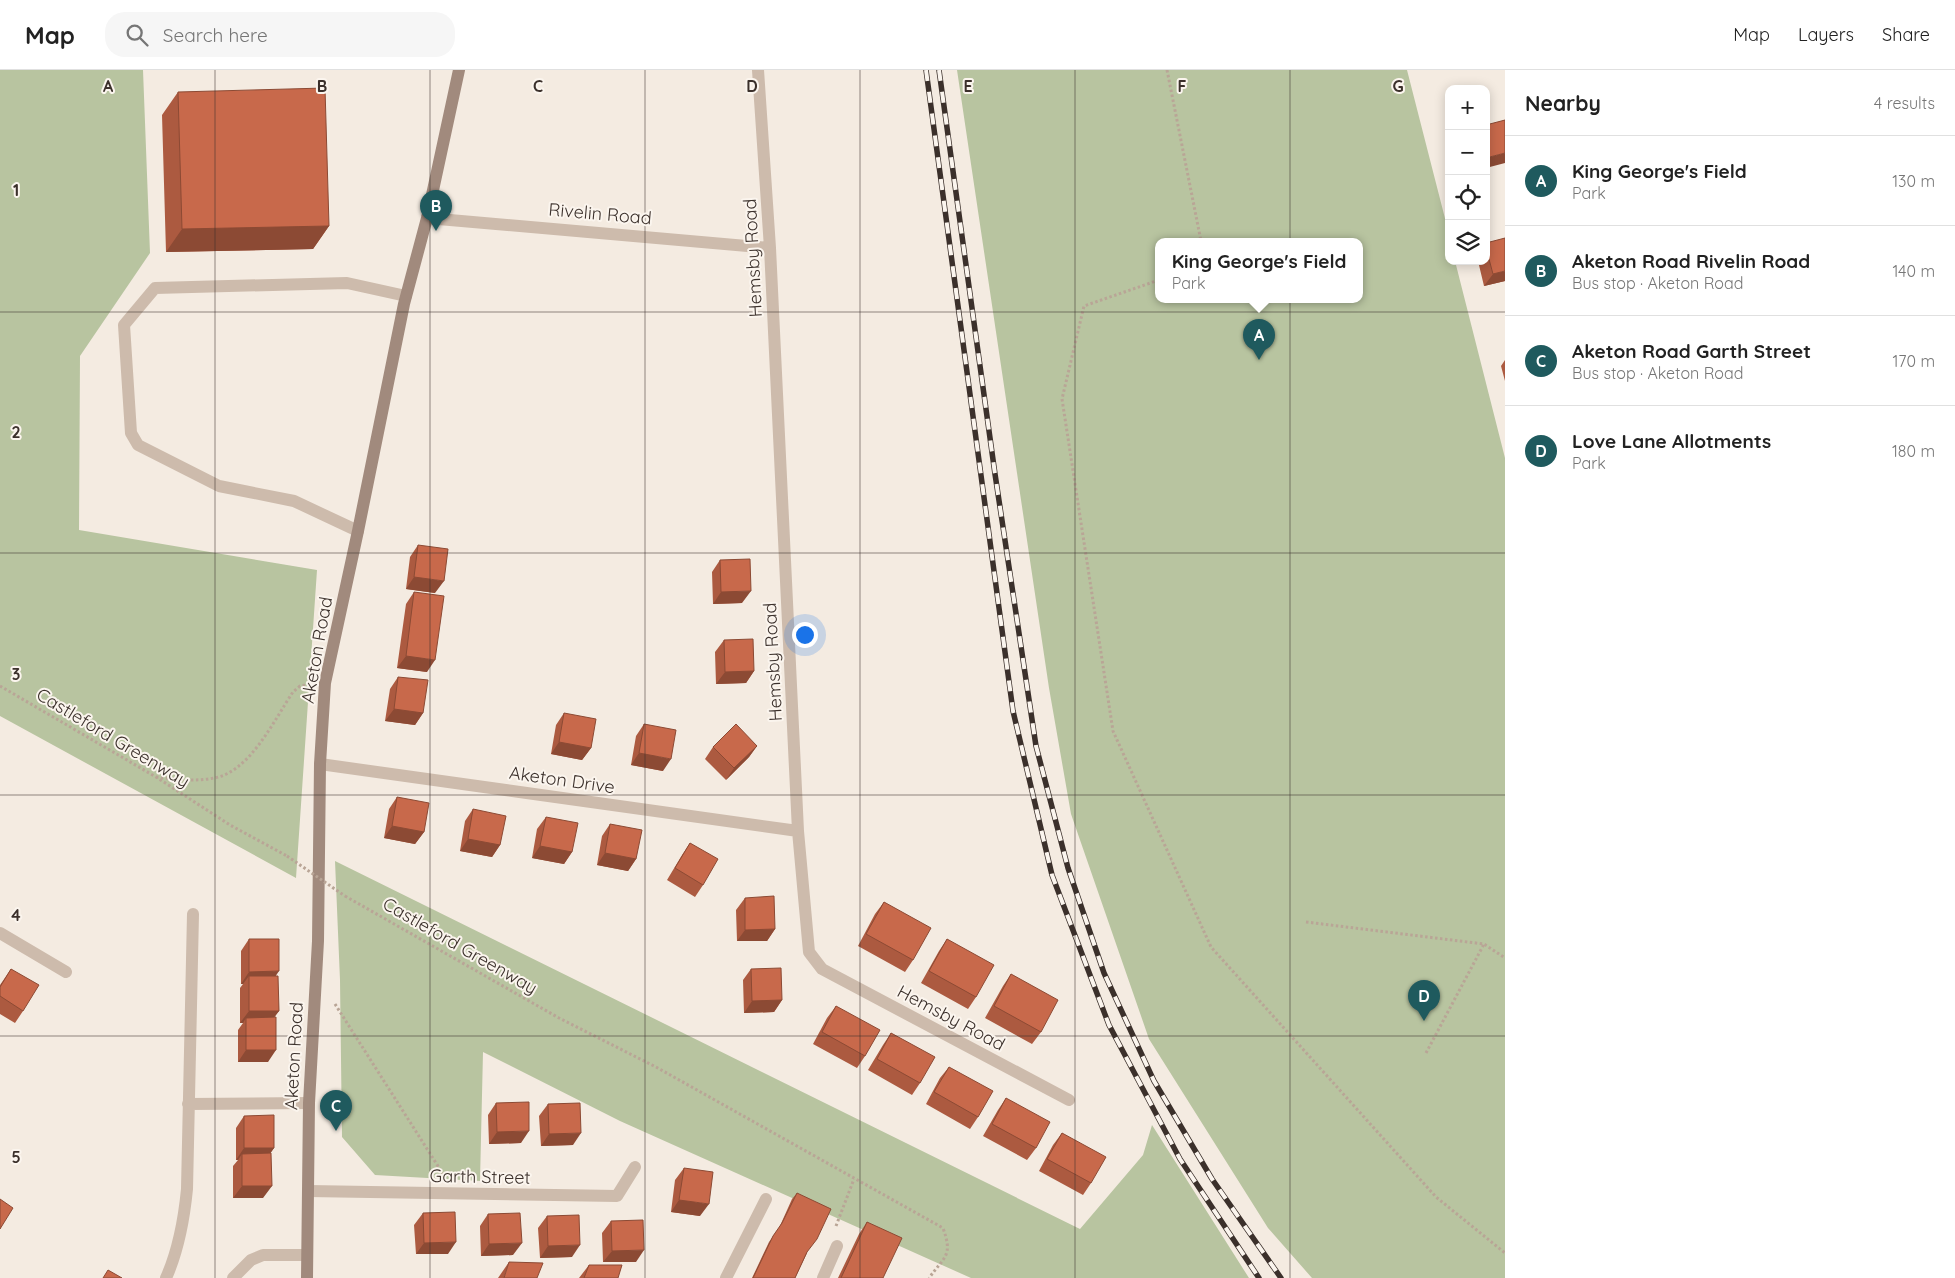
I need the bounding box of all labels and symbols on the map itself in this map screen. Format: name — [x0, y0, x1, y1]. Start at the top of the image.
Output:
text: A — [103, 76, 114, 96]
text: B — [317, 76, 327, 96]
text: C — [533, 76, 543, 96]
text: D — [746, 76, 758, 96]
text: E — [963, 76, 973, 96]
text: F — [1178, 76, 1187, 96]
text: G — [1392, 76, 1404, 96]
text: 1 — [13, 180, 19, 200]
pin: B — [420, 190, 452, 231]
street label: Rivelin Road — [547, 198, 653, 229]
street label: Hemsby Road — [738, 198, 767, 318]
pin: A — [1243, 319, 1275, 360]
text: 2 — [11, 422, 21, 442]
street label: Aketon Road — [296, 595, 337, 705]
street label: Hemsby Road — [758, 602, 787, 722]
your location — [792, 622, 818, 648]
text: 3 — [12, 664, 20, 684]
street label: Castleford Greenway — [32, 683, 194, 792]
street label: Aketon Drive — [508, 761, 616, 798]
street label: Castleford Greenway — [379, 892, 542, 999]
text: 4 — [11, 905, 21, 925]
street label: Hemsby Road — [893, 980, 1009, 1056]
pin: D — [1408, 980, 1440, 1021]
street label: Aketon Road — [279, 1001, 308, 1110]
pin: C — [320, 1090, 352, 1131]
text: 5 — [11, 1147, 21, 1167]
street label: Garth Street — [429, 1164, 531, 1189]

